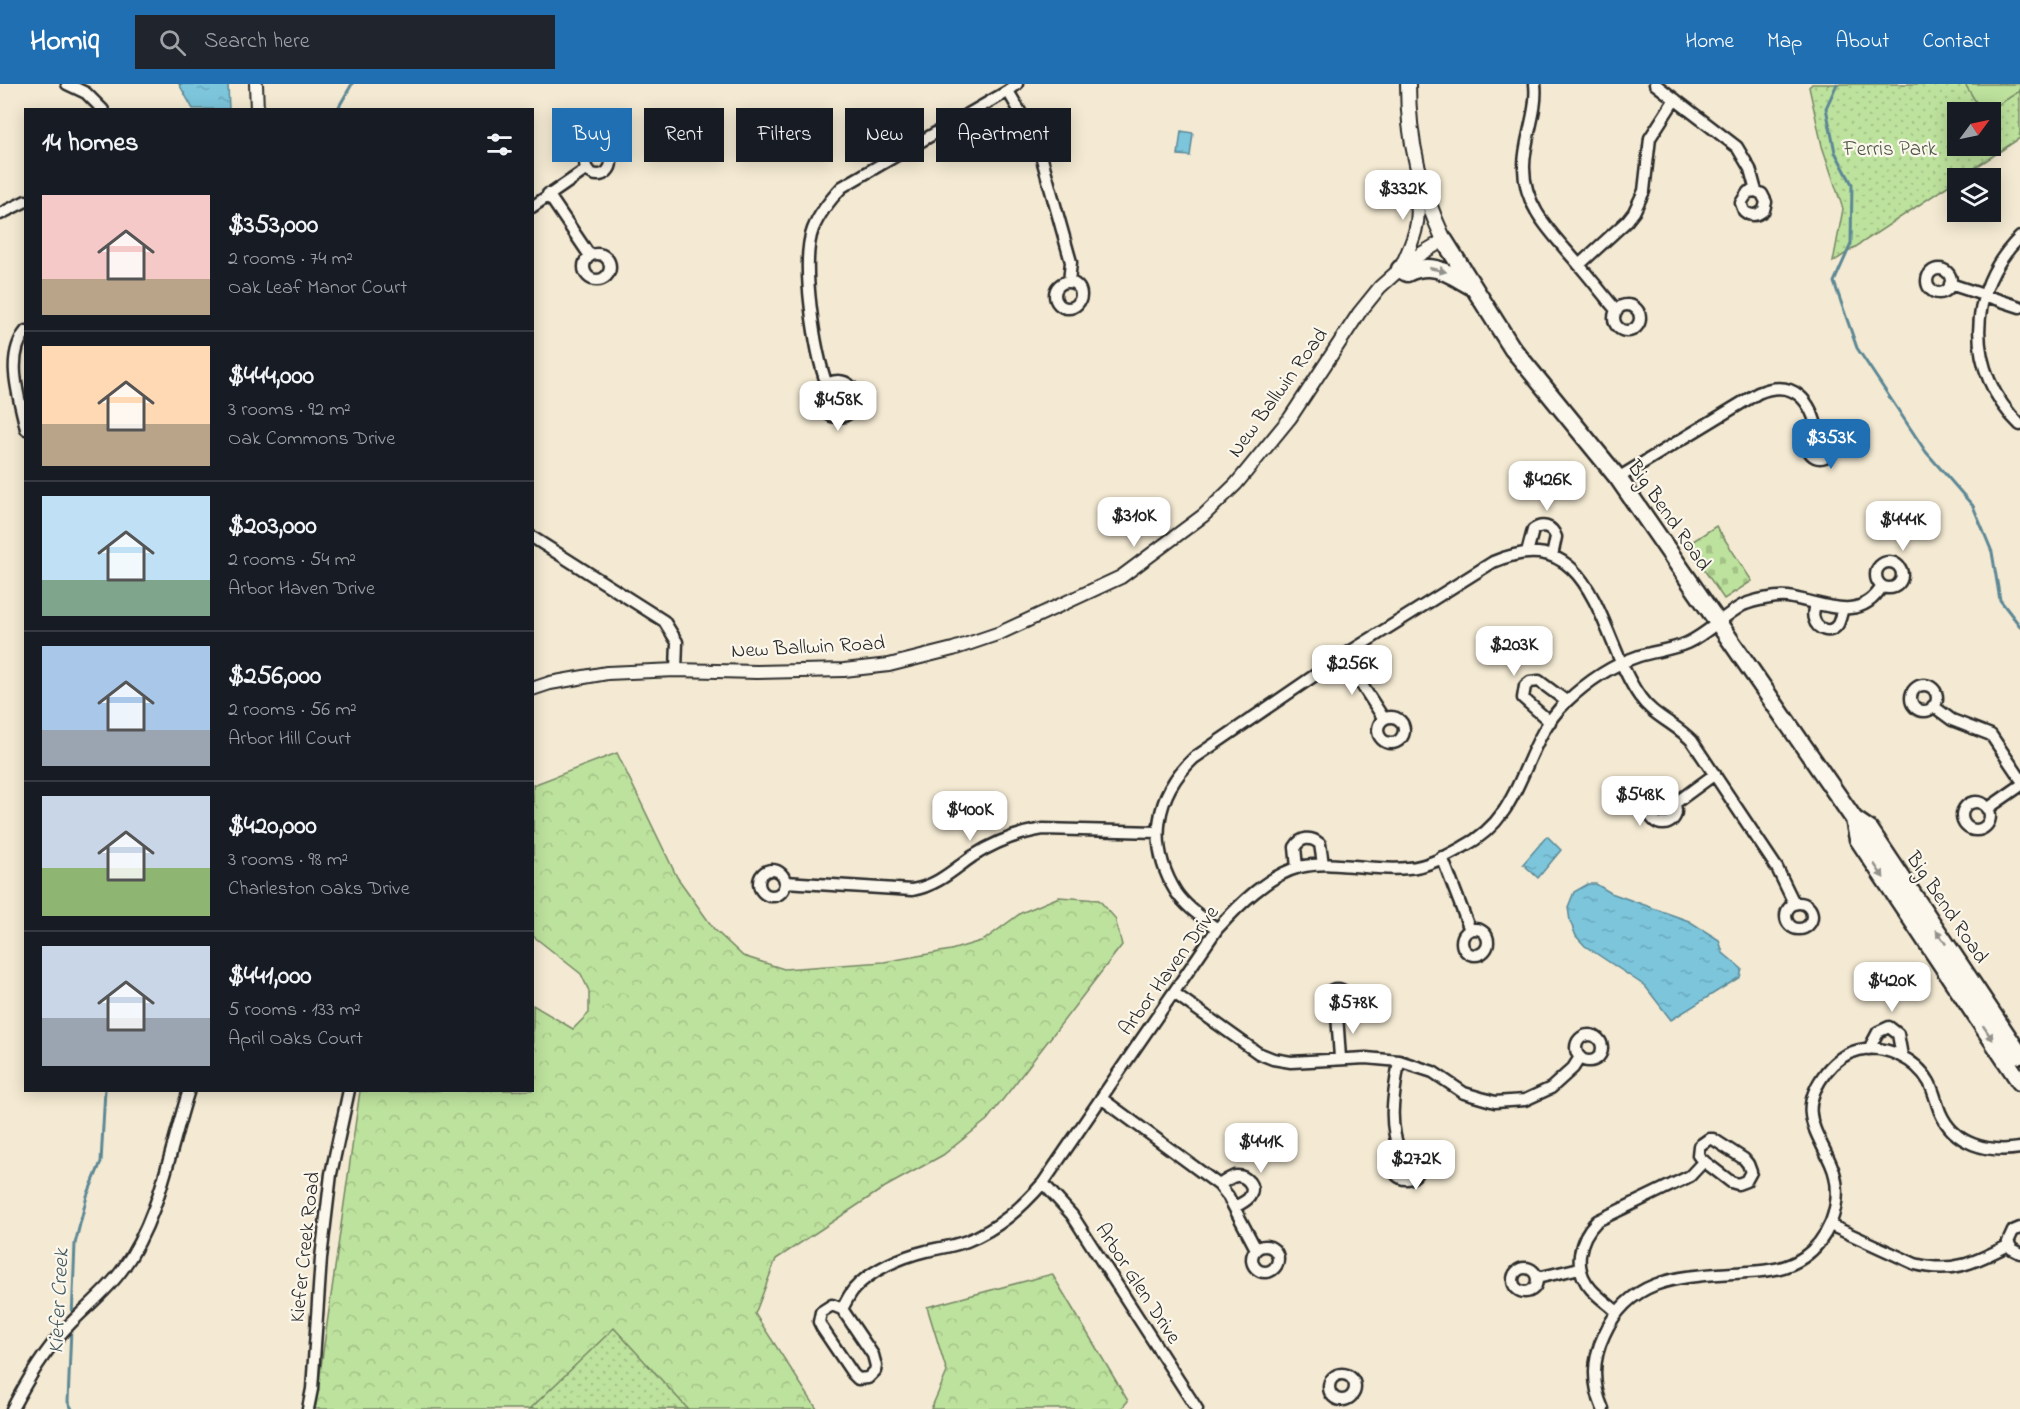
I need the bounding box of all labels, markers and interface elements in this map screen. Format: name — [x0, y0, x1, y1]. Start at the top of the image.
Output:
search box — [135, 15, 555, 69]
text: Homiq — [30, 22, 99, 63]
icon: search — [156, 26, 189, 59]
text: Search here — [204, 26, 310, 58]
text: Home — [1685, 27, 1734, 57]
text: Map — [1767, 27, 1802, 57]
text: About — [1835, 27, 1889, 57]
text: Contact — [1922, 27, 1990, 57]
north arrow — [1947, 102, 2001, 156]
map controls — [1947, 102, 2001, 222]
chip: Buy — [552, 108, 632, 162]
chip: Rent — [644, 108, 724, 162]
chip: Filters — [736, 108, 833, 162]
chip: New — [845, 108, 924, 162]
chip: Apartment — [936, 108, 1071, 162]
text: 14 homes — [42, 125, 138, 163]
icon: filters — [483, 128, 516, 161]
park label: Ferris Park — [1842, 135, 1938, 165]
button: layers — [1947, 168, 2001, 222]
pin: $332K — [1361, 170, 1445, 221]
text: $332K — [1379, 175, 1427, 204]
text: $353,000 — [228, 207, 318, 245]
icon: home — [90, 219, 162, 291]
text: 2 rooms · 74 m² — [228, 245, 353, 274]
one-way arrow — [1429, 265, 1447, 275]
text: Oak Leaf Manor Court — [228, 274, 407, 303]
street label: New Ballwin Road — [1221, 322, 1336, 464]
text: $444,000 — [228, 358, 314, 396]
icon: home — [90, 370, 162, 442]
pin: $458K — [796, 381, 880, 432]
text: $458K — [814, 386, 862, 415]
text: 3 rooms · 92 m² — [228, 396, 351, 425]
pin: $353K — [1789, 419, 1873, 470]
text: $353K — [1806, 424, 1856, 453]
text: Oak Commons Drive — [228, 425, 395, 454]
street label: Big Bend Road — [1617, 454, 1718, 579]
pin: $426K — [1505, 461, 1589, 512]
text: $426K — [1523, 466, 1571, 495]
pin: $310K — [1092, 497, 1176, 548]
pin: $444K — [1861, 501, 1945, 552]
text: $310K — [1111, 502, 1157, 531]
text: $444K — [1880, 506, 1926, 535]
text: $203,000 — [228, 508, 317, 546]
icon: home — [90, 520, 162, 592]
text: 2 rooms · 54 m² — [228, 546, 356, 575]
text: Arbor Haven Drive — [228, 575, 375, 604]
pin: $203K — [1472, 626, 1556, 677]
street label: New Ballwin Road — [730, 629, 886, 667]
text: $203K — [1490, 631, 1538, 660]
pin: $256K — [1310, 645, 1394, 696]
text: $256K — [1326, 650, 1378, 679]
text: $256,000 — [228, 658, 321, 696]
icon: home — [90, 670, 162, 742]
text: 2 rooms · 56 m² — [228, 696, 357, 725]
text: Arbor Hill Court — [228, 725, 351, 754]
pin: $548K — [1598, 776, 1682, 827]
text: $548K — [1616, 781, 1664, 810]
pin: $400K — [928, 791, 1012, 842]
text: $400K — [946, 796, 994, 825]
text: $420,000 — [228, 808, 317, 846]
icon: home — [90, 820, 162, 892]
street label: Big Bend Road — [1896, 845, 1995, 971]
text: 3 rooms · 98 m² — [228, 846, 348, 875]
one-way arrow — [1873, 863, 1884, 879]
text: Charleston Oaks Drive — [228, 875, 410, 904]
street label: Arbor Haven Drive — [1112, 899, 1227, 1042]
one-way arrow — [1935, 929, 1947, 945]
text: $441,000 — [228, 958, 312, 996]
pin: $420K — [1850, 962, 1934, 1013]
text: $420K — [1868, 967, 1916, 996]
icon: home — [90, 970, 162, 1042]
pin: $578K — [1311, 984, 1395, 1035]
text: $578K — [1329, 989, 1377, 1018]
text: 5 rooms · 133 m² — [228, 996, 361, 1025]
text: April Oaks Court — [228, 1025, 363, 1054]
one-way arrow — [1982, 1025, 1993, 1041]
pin: $441K — [1219, 1123, 1303, 1174]
text: $441K — [1239, 1128, 1283, 1157]
pin: $272K — [1374, 1140, 1458, 1191]
text: $272K — [1391, 1145, 1441, 1174]
street label: Kiefer Creek Road — [283, 1170, 329, 1324]
street label: Arbor Glen Drive — [1087, 1218, 1188, 1351]
water label: Kiefer Creek — [41, 1246, 79, 1354]

